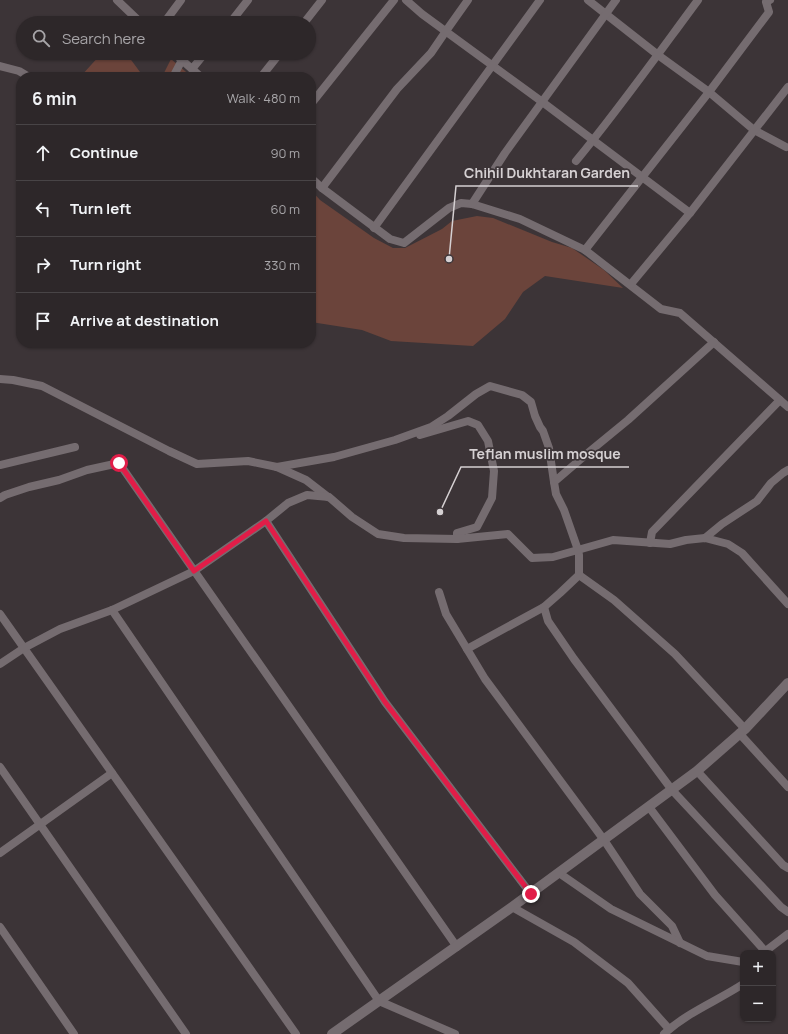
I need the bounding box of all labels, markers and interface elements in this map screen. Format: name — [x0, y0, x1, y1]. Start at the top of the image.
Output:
search box — [16, 16, 316, 60]
icon: search — [30, 27, 52, 49]
text: Search here — [62, 28, 145, 49]
text: 6 min — [32, 87, 77, 110]
text: Walk · 480 m — [227, 89, 300, 107]
icon: ahead — [32, 142, 54, 164]
text: Continue — [70, 142, 138, 163]
text: 90 m — [270, 144, 300, 162]
callout: Chihil Dukhtaran Garden — [456, 160, 638, 186]
text: Chihil Dukhtaran Garden — [464, 163, 630, 182]
icon: left — [32, 198, 54, 220]
text: Turn left — [70, 198, 132, 219]
text: 60 m — [270, 200, 300, 218]
icon: right — [32, 254, 54, 276]
text: Turn right — [70, 254, 141, 275]
text: 330 m — [264, 256, 300, 274]
icon: arrive — [32, 310, 54, 332]
text: Arrive at destination — [70, 310, 219, 331]
callout: Teflan muslim mosque — [461, 441, 629, 467]
text: Teflan muslim mosque — [469, 444, 621, 463]
route start — [110, 454, 128, 472]
route end — [522, 885, 540, 903]
map controls — [740, 950, 776, 1022]
button: + — [740, 950, 776, 986]
button: − — [740, 986, 776, 1022]

